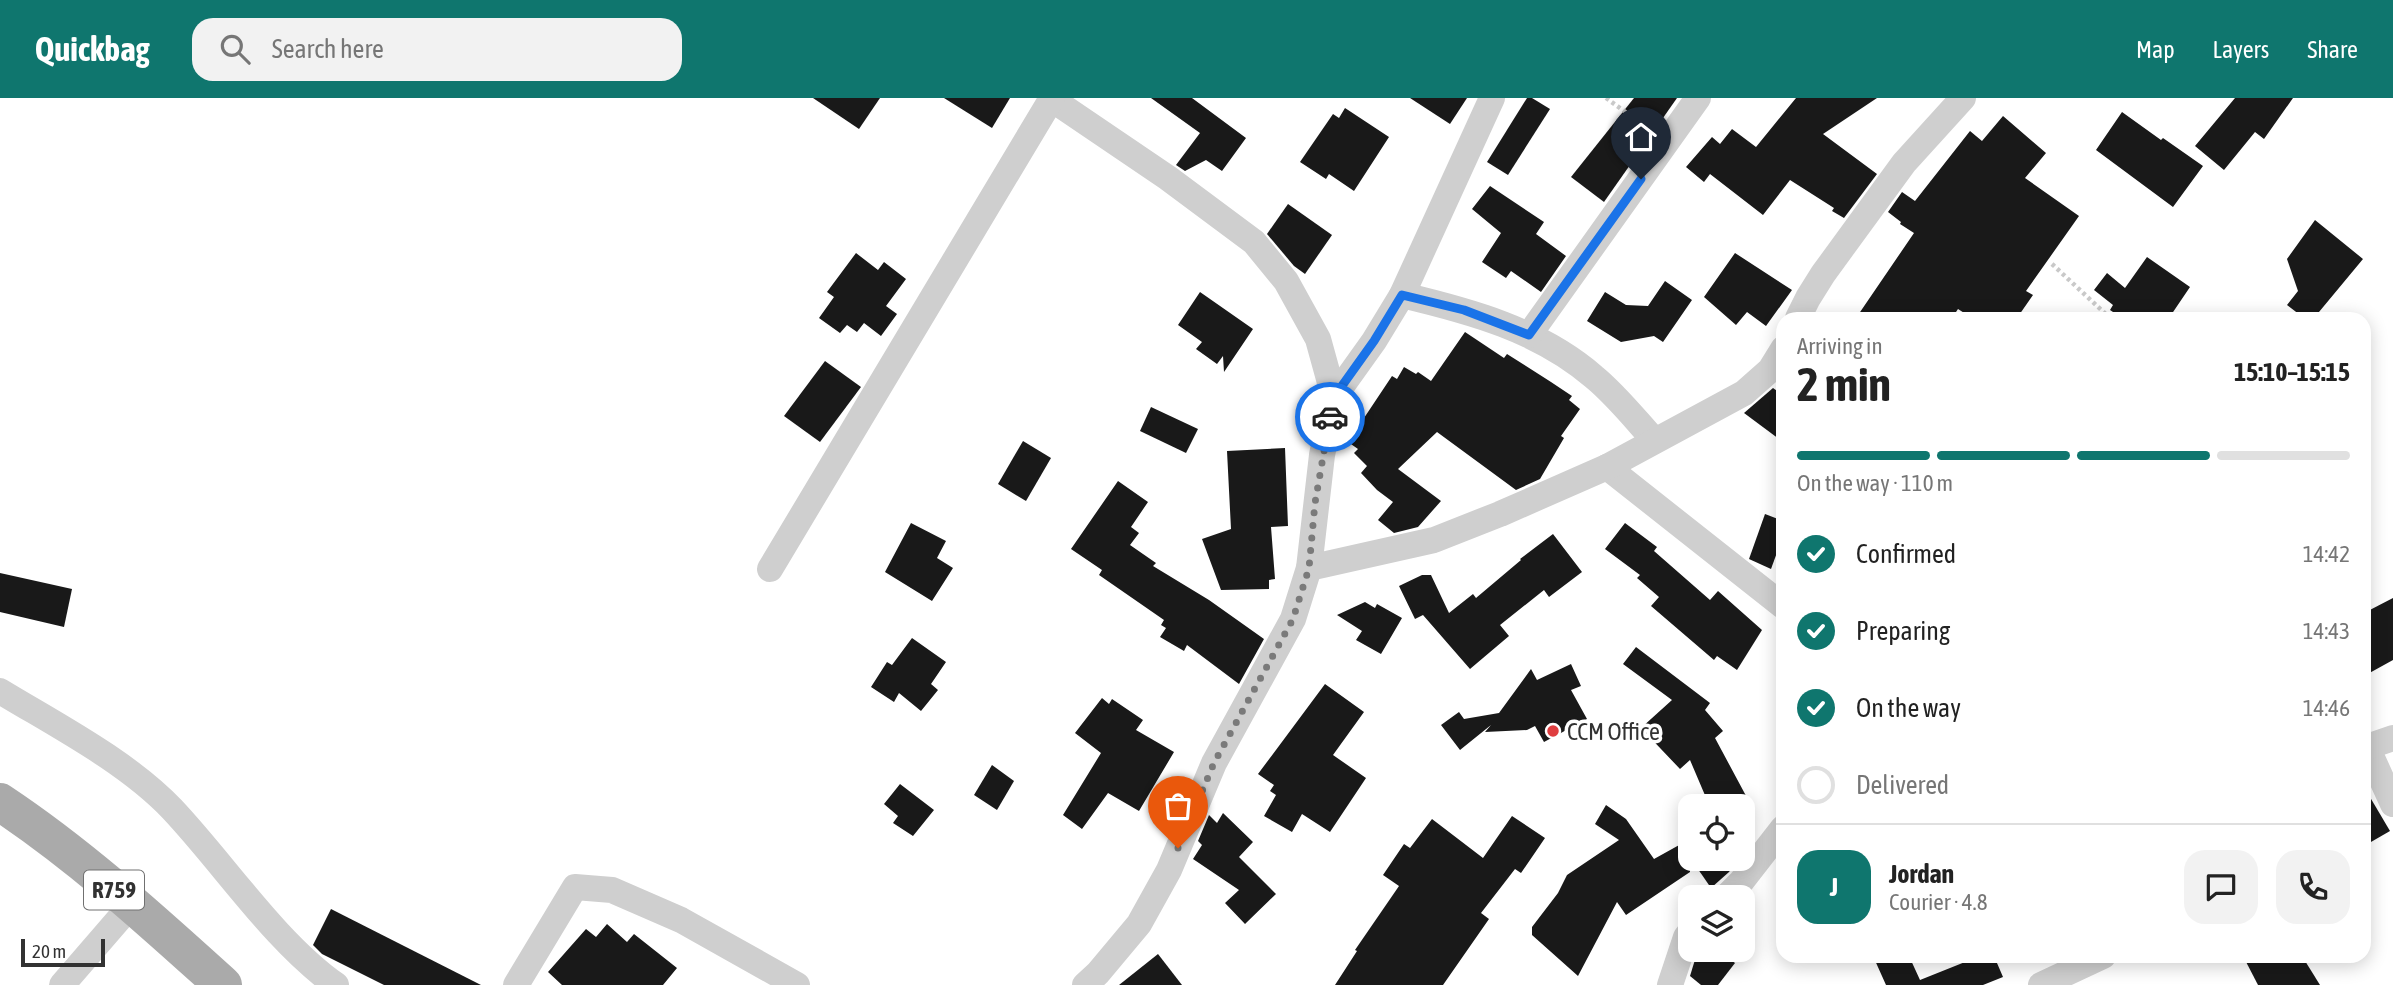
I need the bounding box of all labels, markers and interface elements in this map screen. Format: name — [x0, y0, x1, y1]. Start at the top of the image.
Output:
search box — [192, 18, 682, 81]
text: Quickbag — [35, 30, 150, 68]
icon: search — [216, 30, 254, 68]
text: Search here — [272, 34, 384, 64]
text: Map — [2136, 36, 2175, 63]
text: Layers — [2213, 36, 2269, 63]
text: Share — [2307, 36, 2358, 63]
pin — [1611, 107, 1671, 179]
icon: home — [1622, 118, 1660, 156]
text: Arriving in — [1797, 333, 1883, 359]
text: 15:10–15:15 — [2234, 357, 2350, 387]
text: 2 min — [1797, 358, 1891, 411]
courier — [1295, 382, 1365, 452]
icon: car — [1311, 398, 1349, 436]
text: On the way · 110 m — [1797, 470, 1953, 496]
icon: check — [1797, 535, 1835, 573]
text: Confirmed — [1856, 539, 1956, 569]
text: 14:42 — [2303, 541, 2350, 567]
icon: check — [1797, 612, 1835, 650]
text: Preparing — [1856, 616, 1950, 646]
text: 14:43 — [2303, 618, 2350, 644]
icon: check — [1797, 689, 1835, 727]
text: On the way — [1856, 693, 1961, 723]
text: 14:46 — [2303, 695, 2350, 721]
place label: CCM Office — [1567, 718, 1660, 745]
marker: CCM Office — [1545, 723, 1561, 739]
text: Delivered — [1856, 770, 1949, 800]
pin — [1148, 776, 1208, 848]
icon: bag — [1159, 787, 1197, 825]
map controls — [1678, 794, 1755, 962]
button: locate — [1678, 794, 1755, 871]
button: chat — [2184, 850, 2258, 924]
button: phone — [2276, 850, 2350, 924]
text: Jordan — [1889, 859, 1954, 889]
road number: R759 — [84, 870, 144, 910]
text: J — [1830, 872, 1838, 902]
button: layers — [1678, 885, 1755, 962]
text: Courier · 4.8 — [1889, 889, 1988, 915]
scale bar — [21, 936, 105, 968]
text: 20 m — [32, 940, 66, 962]

